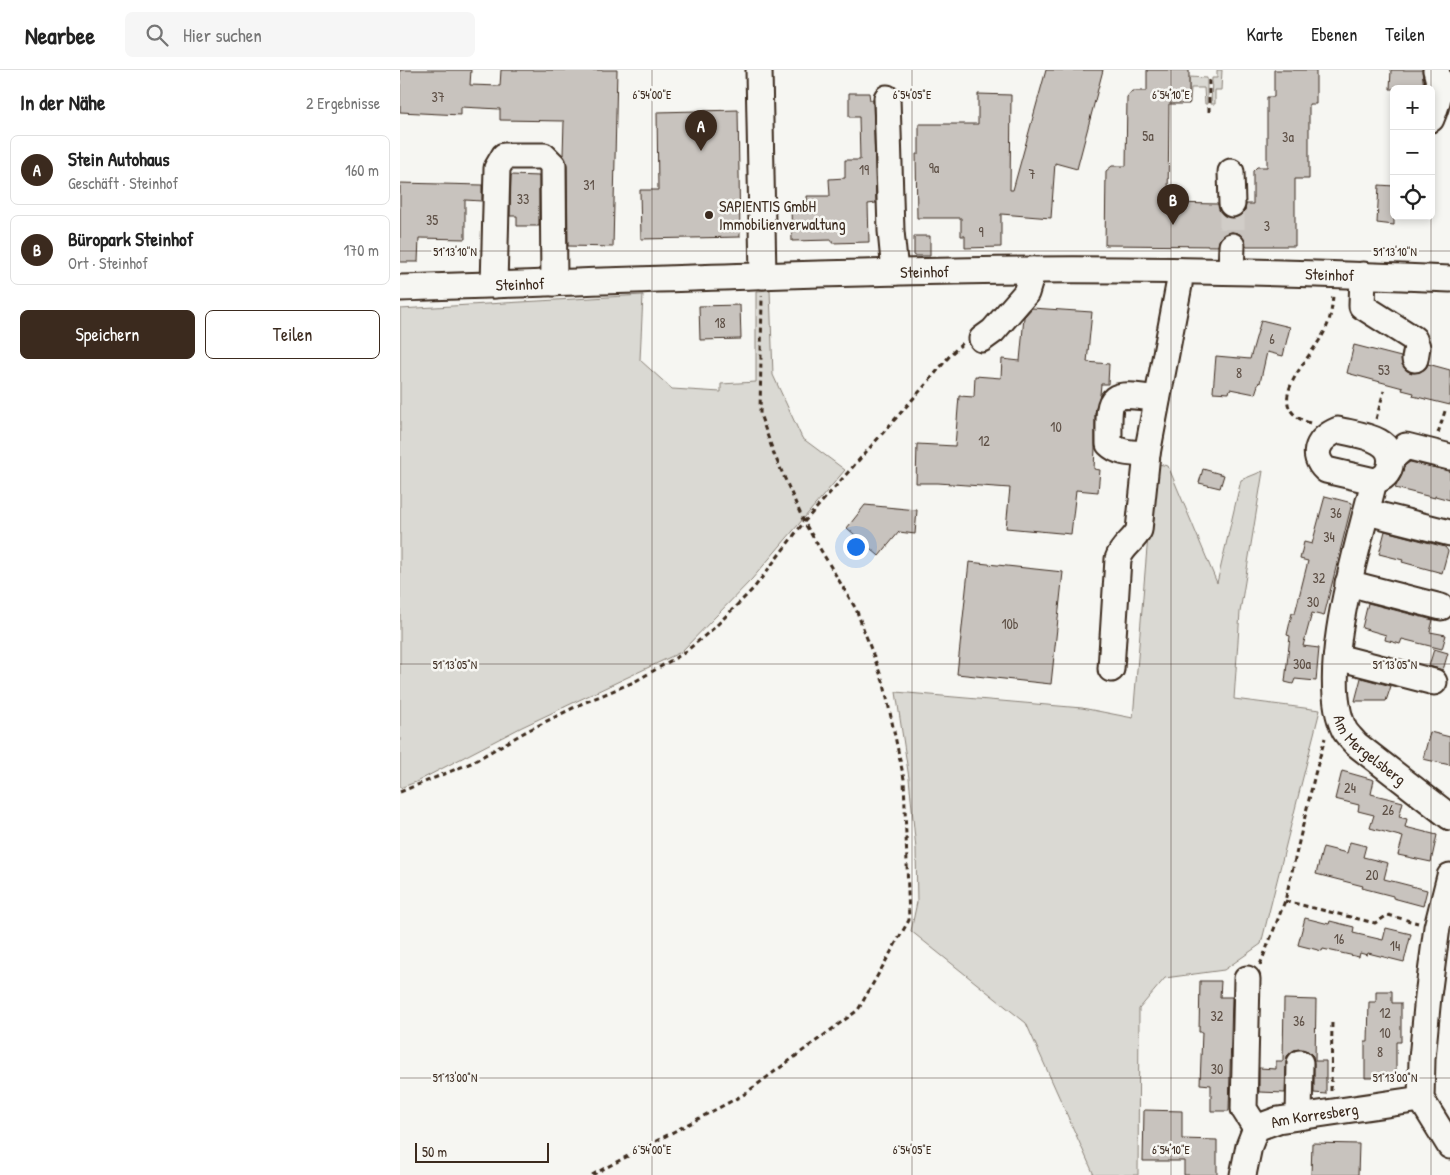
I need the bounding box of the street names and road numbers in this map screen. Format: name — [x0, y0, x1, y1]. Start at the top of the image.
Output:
street label: Steinhof — [900, 260, 950, 283]
street label: Steinhof — [1305, 263, 1355, 286]
street label: Steinhof — [495, 272, 545, 296]
street label: Am Mergelsberg — [1328, 712, 1411, 790]
street label: Am Korresberg — [1267, 1097, 1360, 1133]

